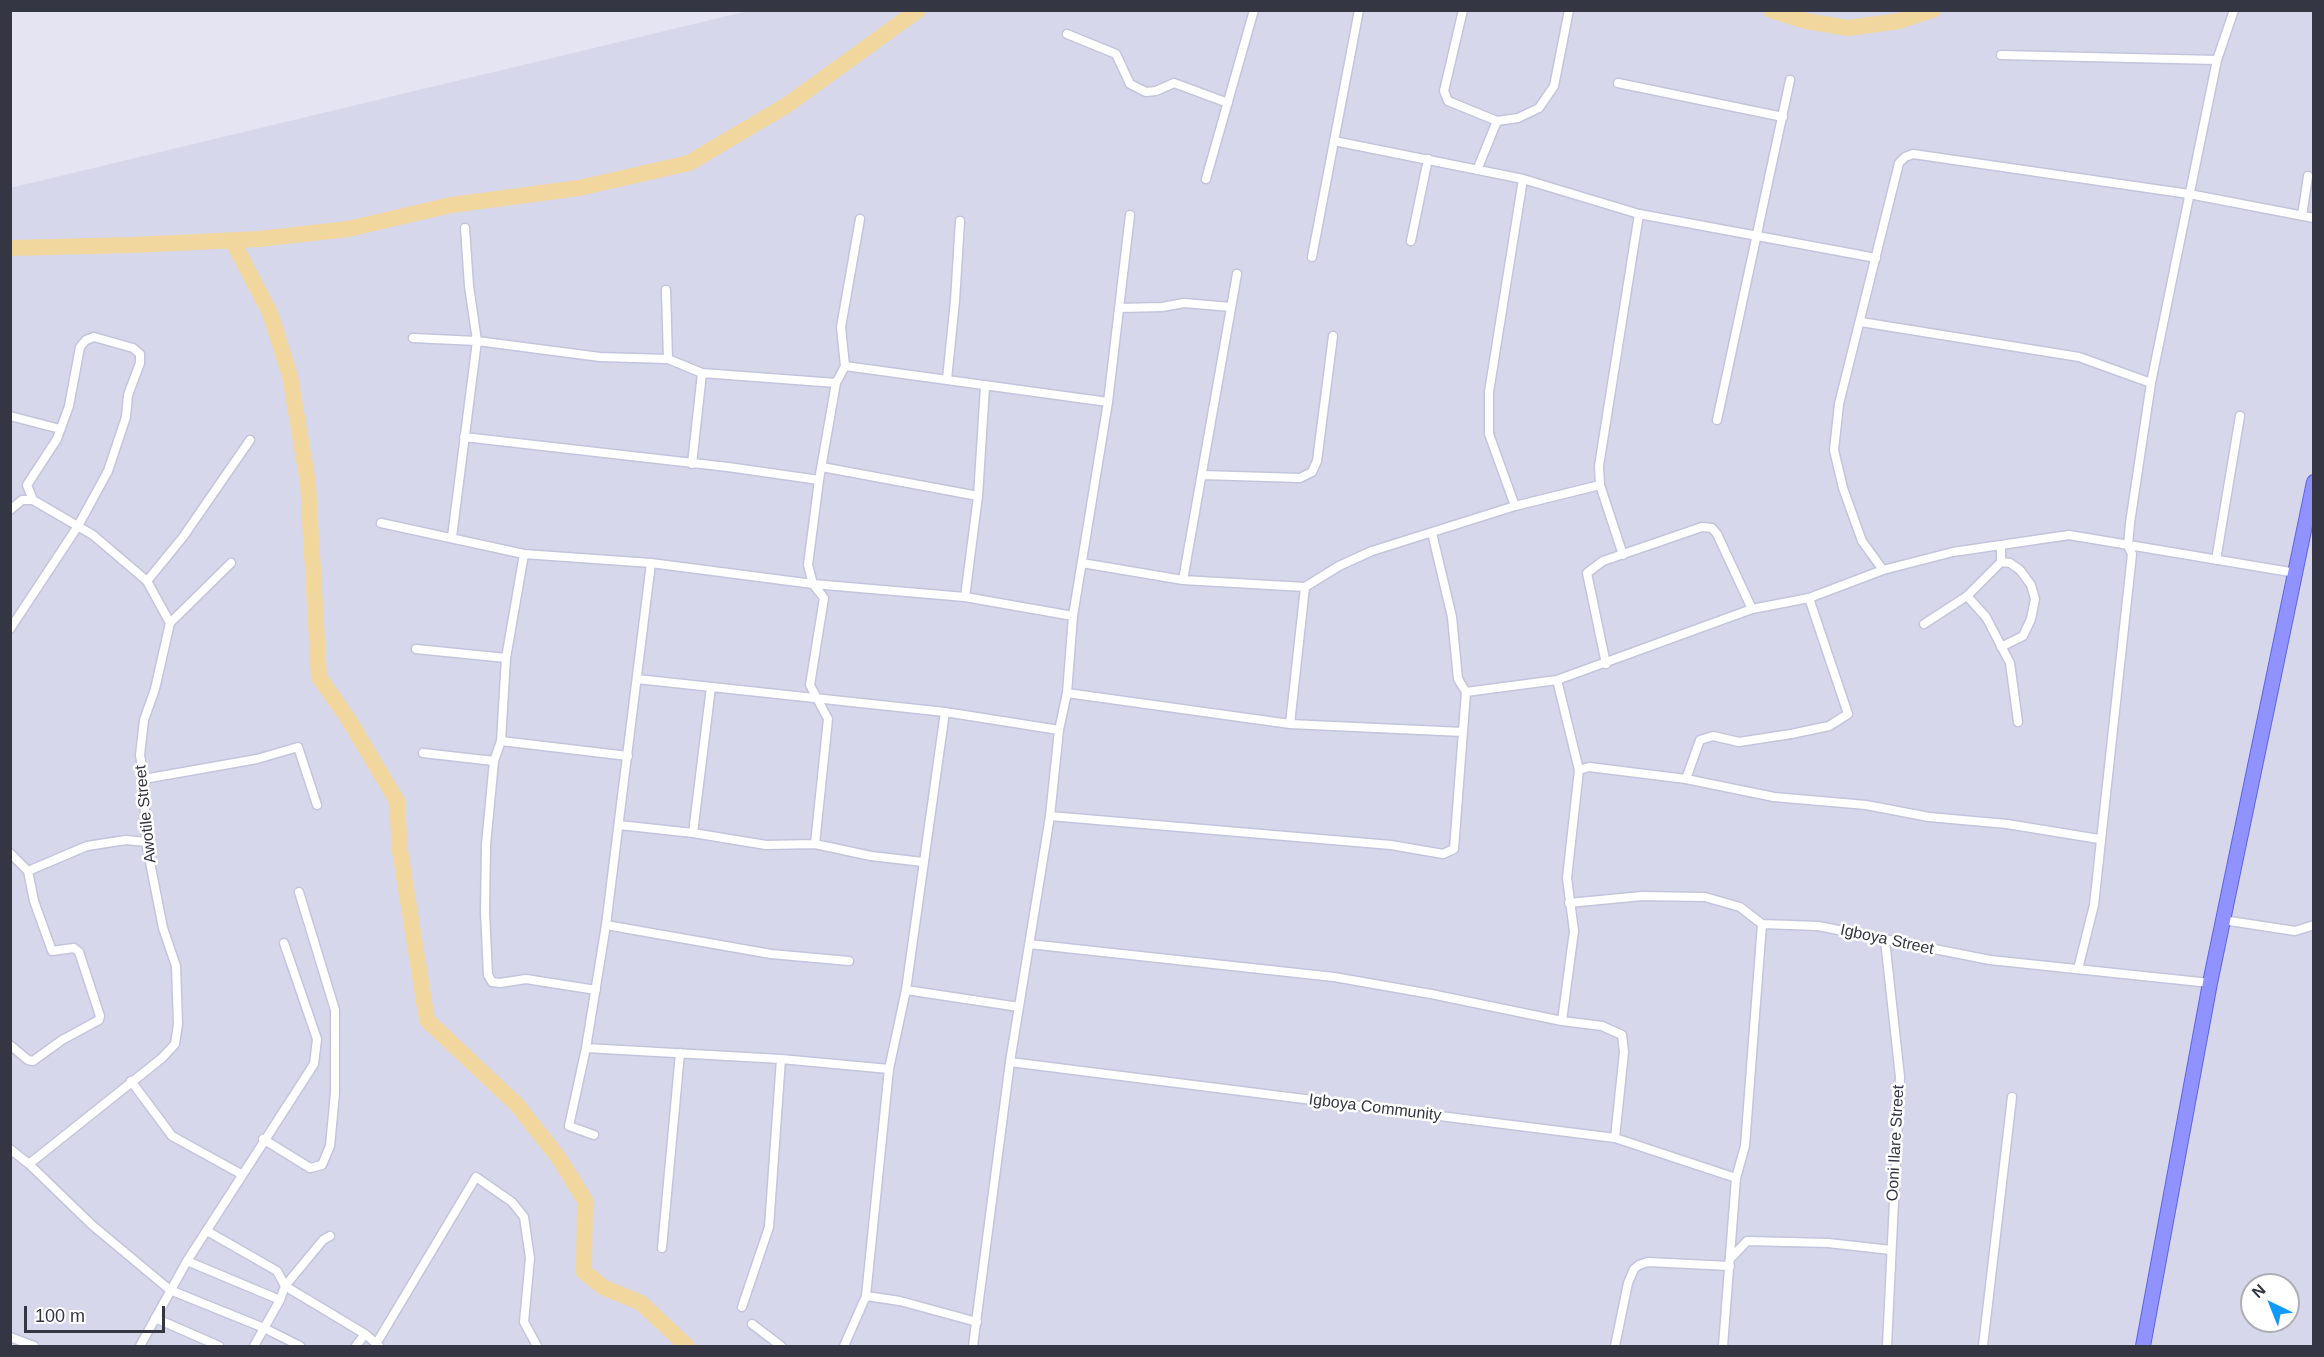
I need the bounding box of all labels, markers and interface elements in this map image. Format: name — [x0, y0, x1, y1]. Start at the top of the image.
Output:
street label: Awotile Street — [131, 764, 161, 864]
street label: Igboya Street — [1838, 921, 1936, 959]
street label: Ooni Ilare Street — [1883, 1084, 1909, 1202]
street label: Igboya Community — [1308, 1090, 1442, 1126]
north arrow — [2240, 1273, 2300, 1333]
text: N — [2249, 1281, 2269, 1301]
scale bar — [27, 1294, 168, 1332]
text: 100 m — [35, 1306, 85, 1326]

